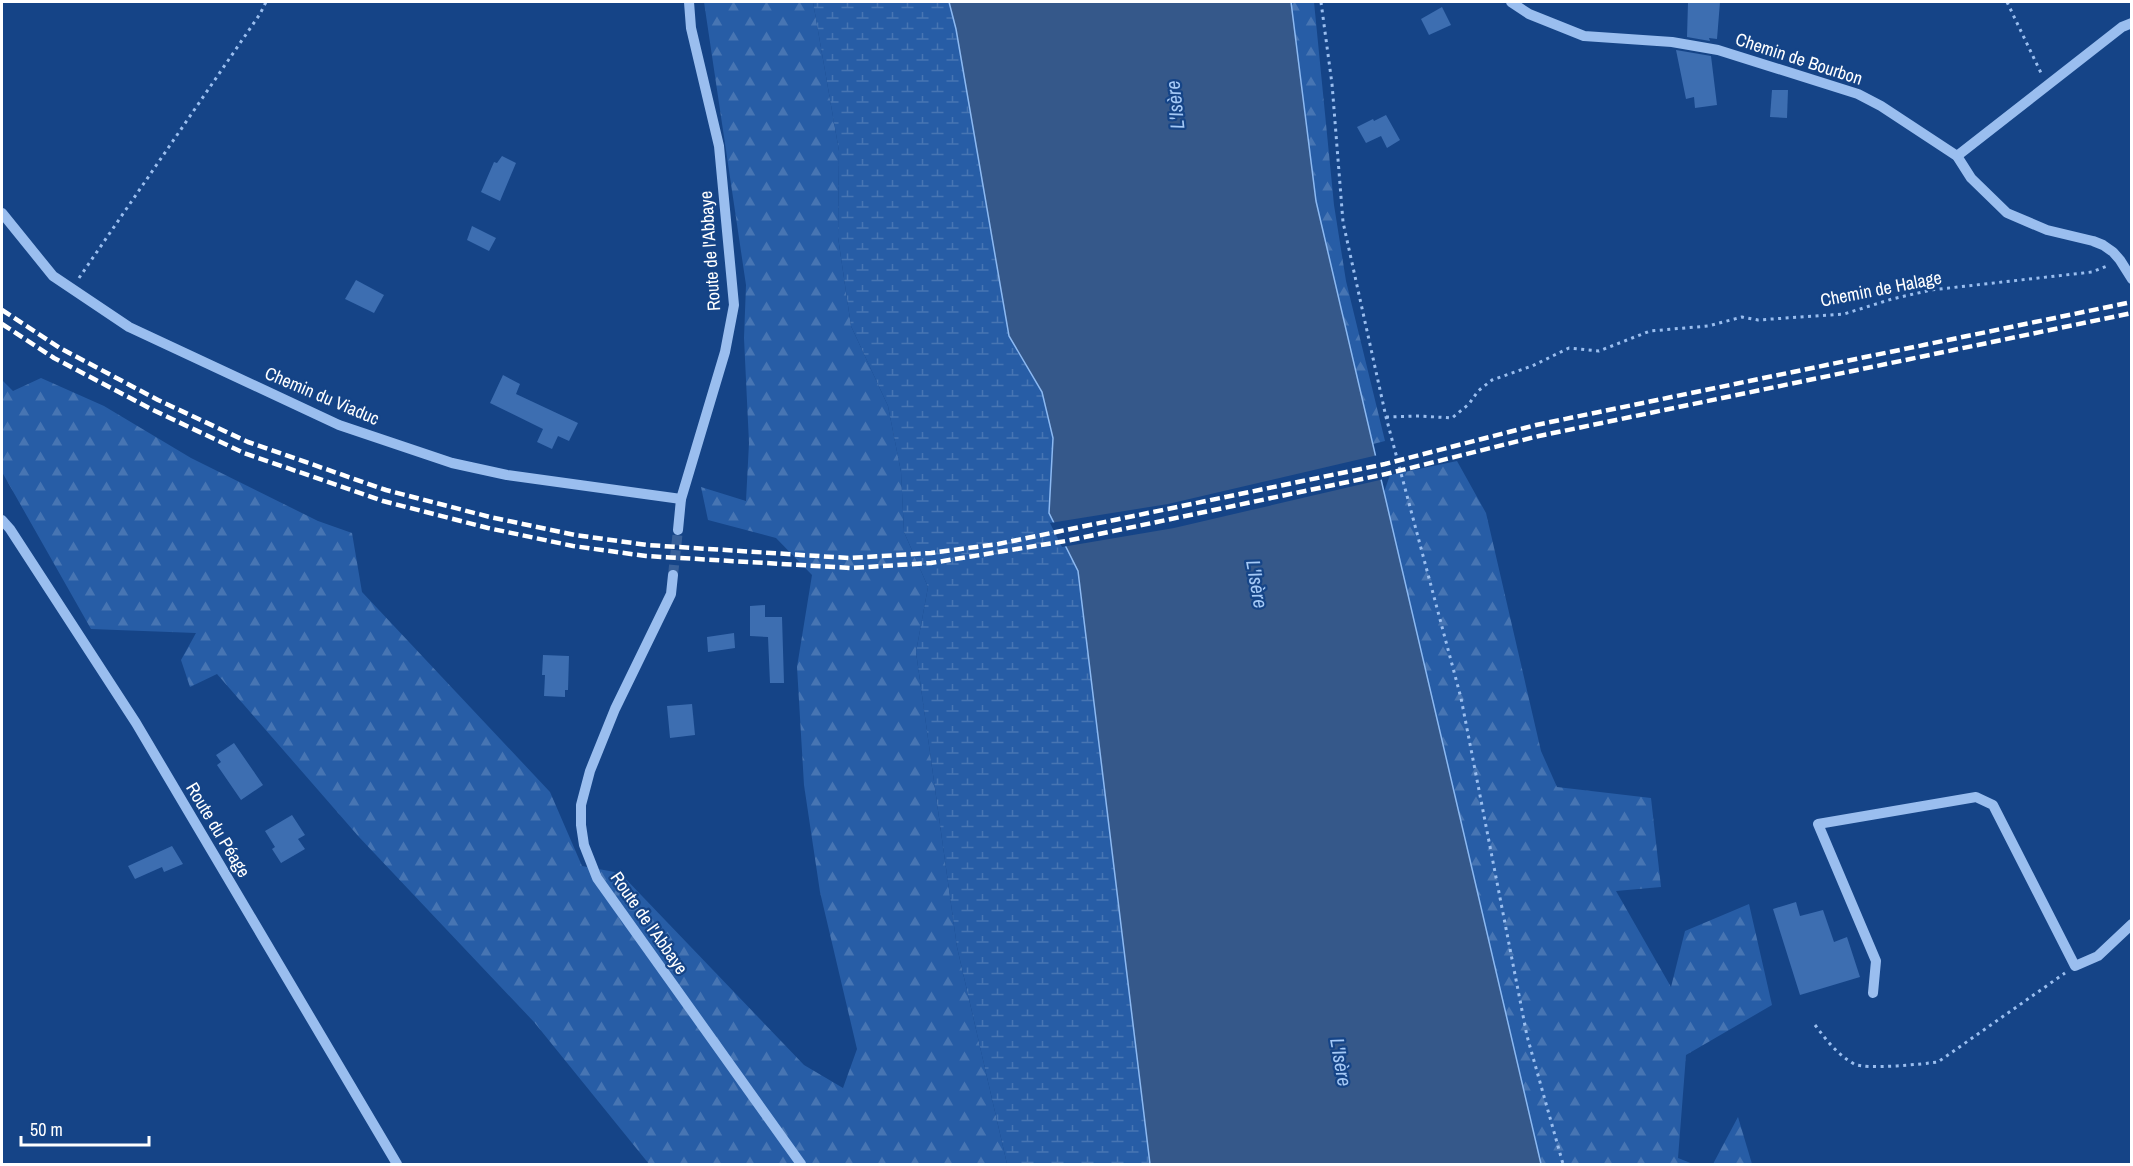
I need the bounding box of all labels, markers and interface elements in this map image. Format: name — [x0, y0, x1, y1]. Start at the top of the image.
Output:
street label: Chemin de Bourbon — [1732, 26, 1866, 91]
water label: L'Isère — [1159, 79, 1190, 131]
street label: Route de l'Abbaye — [693, 190, 726, 312]
street label: Chemin de Halage — [1818, 264, 1944, 313]
street label: Chemin du Viaduc — [261, 360, 383, 431]
water label: L'Isère — [1240, 558, 1275, 610]
street label: Route du Péage — [180, 778, 257, 882]
street label: Route de l'Abbaye — [605, 866, 694, 979]
water label: L'Isère — [1324, 1036, 1359, 1088]
scale bar — [21, 1109, 148, 1147]
text: 50 m — [30, 1117, 63, 1142]

